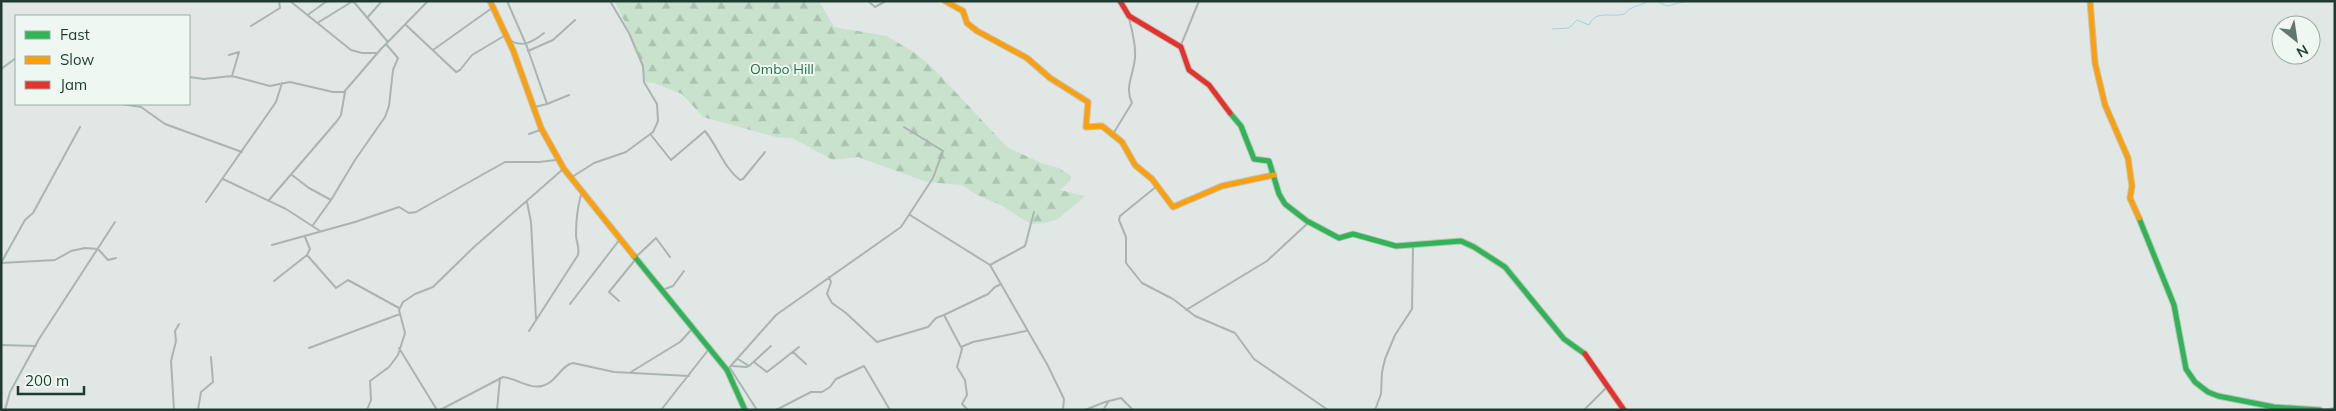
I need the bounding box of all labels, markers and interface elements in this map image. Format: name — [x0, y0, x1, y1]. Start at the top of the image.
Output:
legend — [15, 15, 190, 105]
north arrow — [2271, 15, 2321, 65]
text: Fast — [60, 25, 90, 44]
text: N — [2293, 41, 2312, 62]
text: Slow — [60, 50, 94, 69]
park label: Ombo Hill — [750, 60, 814, 78]
text: Jam — [60, 75, 87, 94]
scale bar — [18, 364, 84, 396]
text: 200 m — [25, 371, 69, 390]

